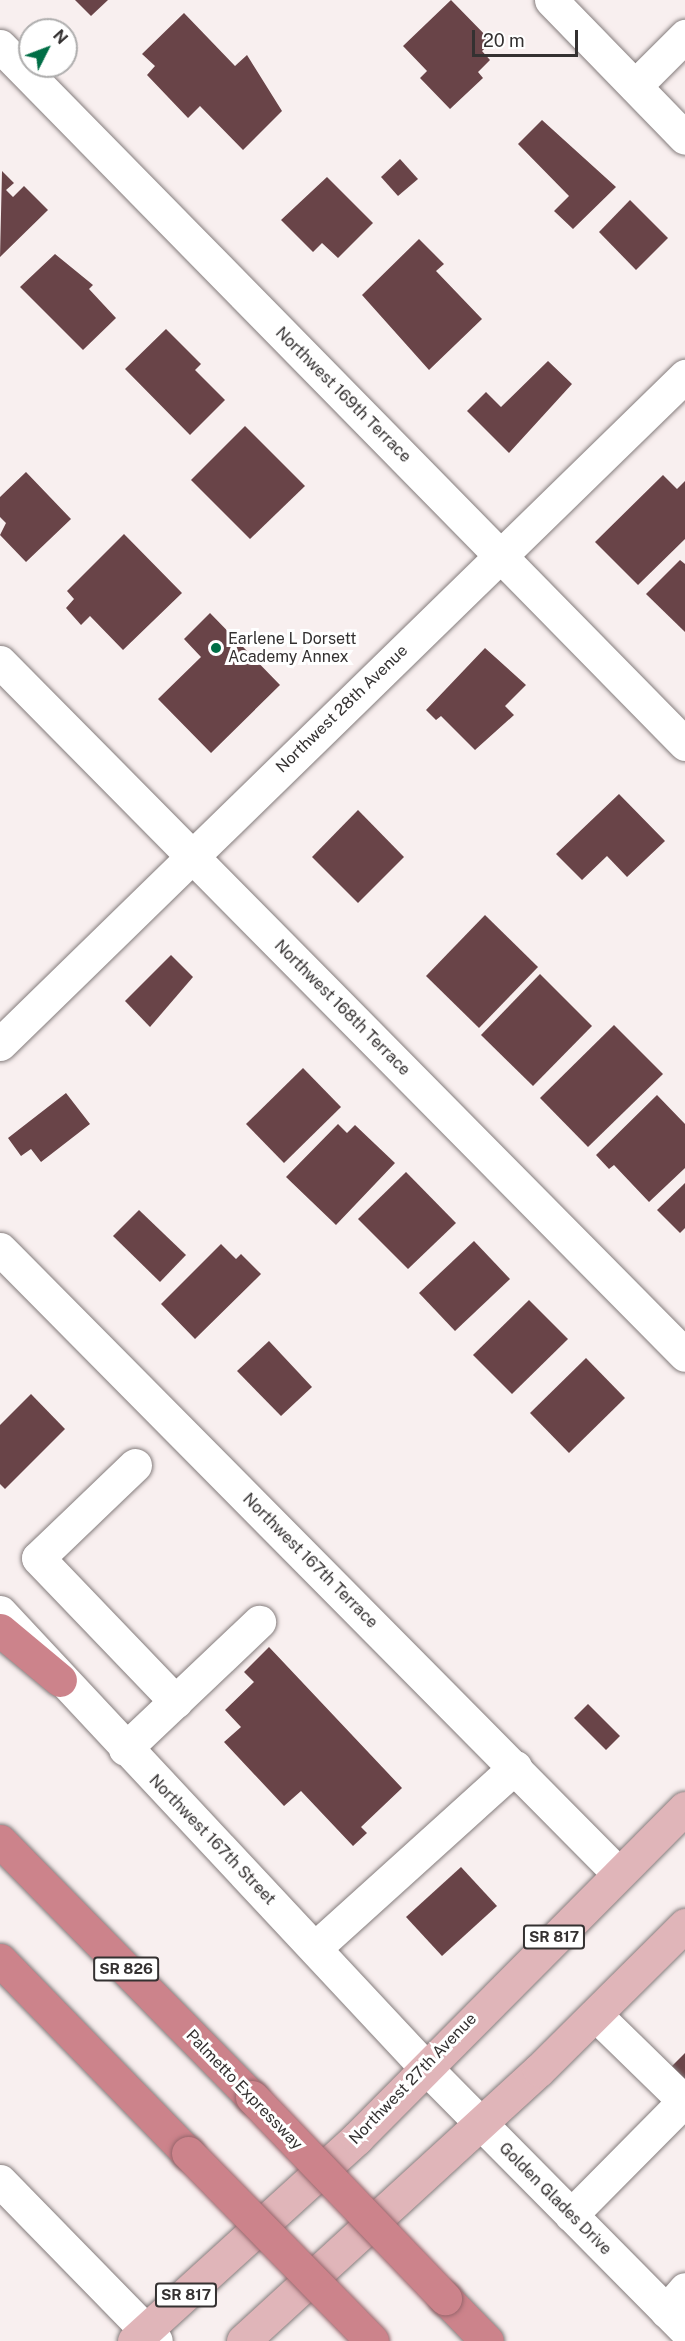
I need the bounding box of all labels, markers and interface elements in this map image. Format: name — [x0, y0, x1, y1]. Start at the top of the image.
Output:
north arrow — [18, 18, 78, 78]
scale bar — [475, 18, 582, 56]
text: N — [49, 26, 72, 48]
text: 20 m — [483, 30, 525, 51]
street label: Northwest 169th Terrace — [271, 323, 415, 467]
place label: Earlene L Dorsett Academy Annex — [228, 629, 357, 667]
marker: Earlene L Dorsett Academy Annex — [209, 641, 223, 655]
street label: Northwest 28th Avenue — [272, 641, 412, 777]
street label: Northwest 168th Terrace — [270, 936, 414, 1080]
street label: Northwest 167th Terrace — [239, 1490, 381, 1632]
street label: Northwest 167th Street — [145, 1771, 279, 1909]
road number: SR 817 — [522, 1925, 586, 1949]
road number: SR 826 — [93, 1957, 159, 1981]
street label: Northwest 27th Avenue — [345, 2009, 481, 2149]
street label: Palmetto Expressway — [182, 2026, 306, 2154]
street label: Golden Glades Drive — [495, 2139, 615, 2259]
road number: SR 817 — [154, 2283, 218, 2307]

